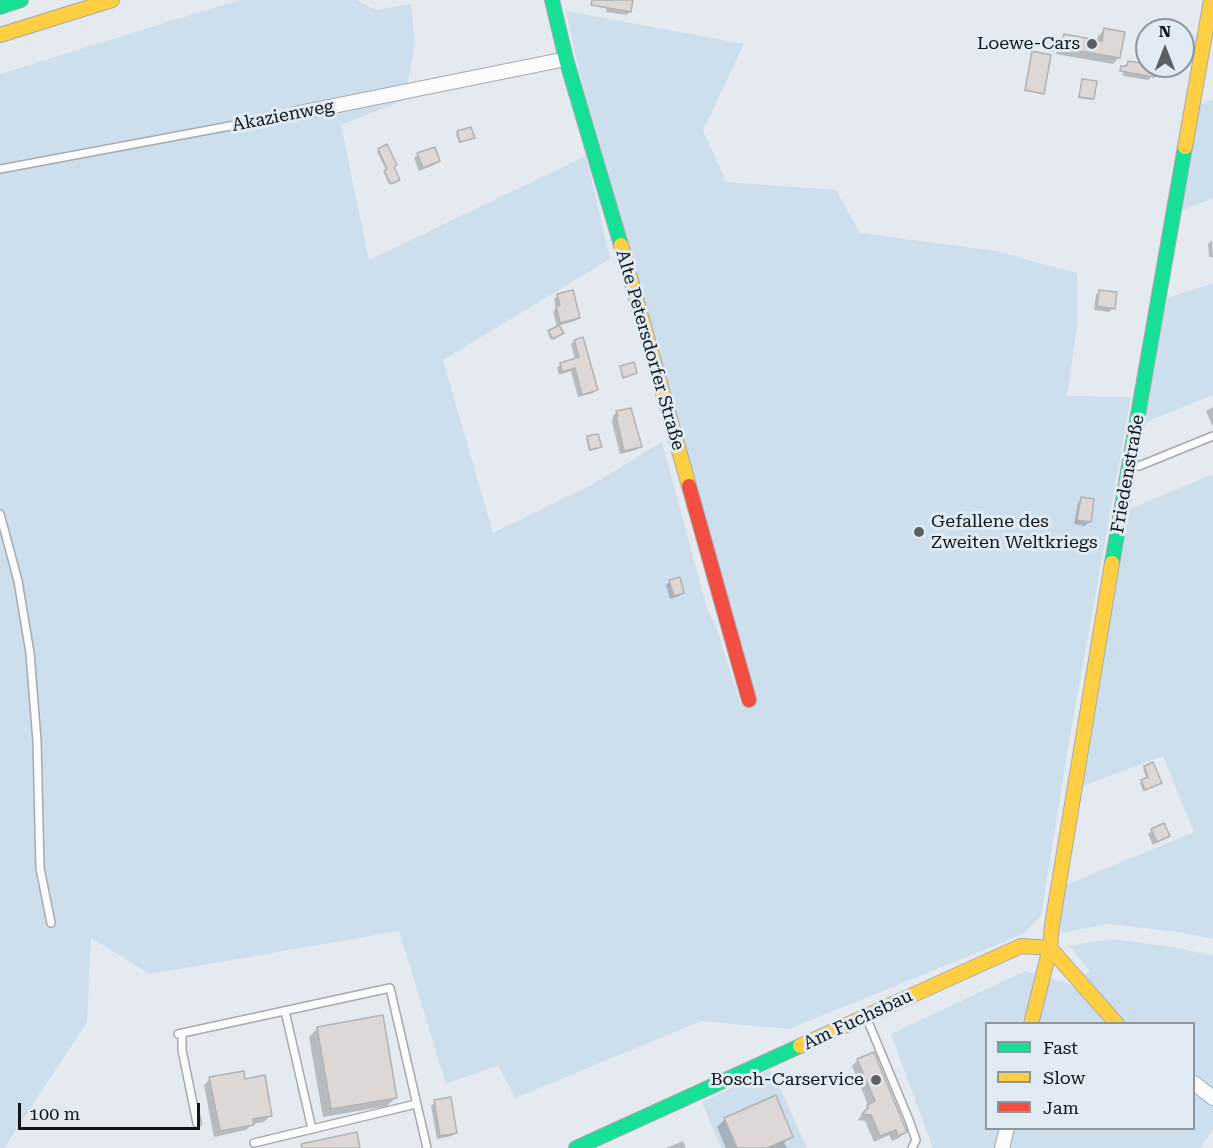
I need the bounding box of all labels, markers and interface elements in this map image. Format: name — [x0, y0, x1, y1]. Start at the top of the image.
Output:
north arrow — [1135, 18, 1195, 78]
text: N — [1159, 22, 1171, 41]
place label: Loewe-Cars — [977, 33, 1080, 55]
marker: Loewe-Cars — [1085, 37, 1099, 51]
street label: Akazienweg — [230, 96, 336, 136]
street label: Alte Petersdorfer Straße — [611, 247, 689, 453]
street label: Friedenstraße — [1107, 413, 1149, 535]
place label: Gefallene des Zweiten Weltkriegs — [931, 511, 1097, 554]
marker: Gefallene des Zweiten Weltkriegs — [912, 525, 926, 539]
street label: Am Fuchsbau — [800, 985, 916, 1055]
legend — [985, 1022, 1195, 1130]
text: Fast — [1043, 1037, 1078, 1058]
text: Slow — [1043, 1067, 1085, 1088]
place label: Bosch-Carservice — [710, 1069, 864, 1091]
marker: Bosch-Carservice — [869, 1073, 883, 1087]
scale bar — [21, 1091, 202, 1129]
text: Jam — [1043, 1097, 1079, 1118]
text: 100 m — [29, 1103, 80, 1124]

